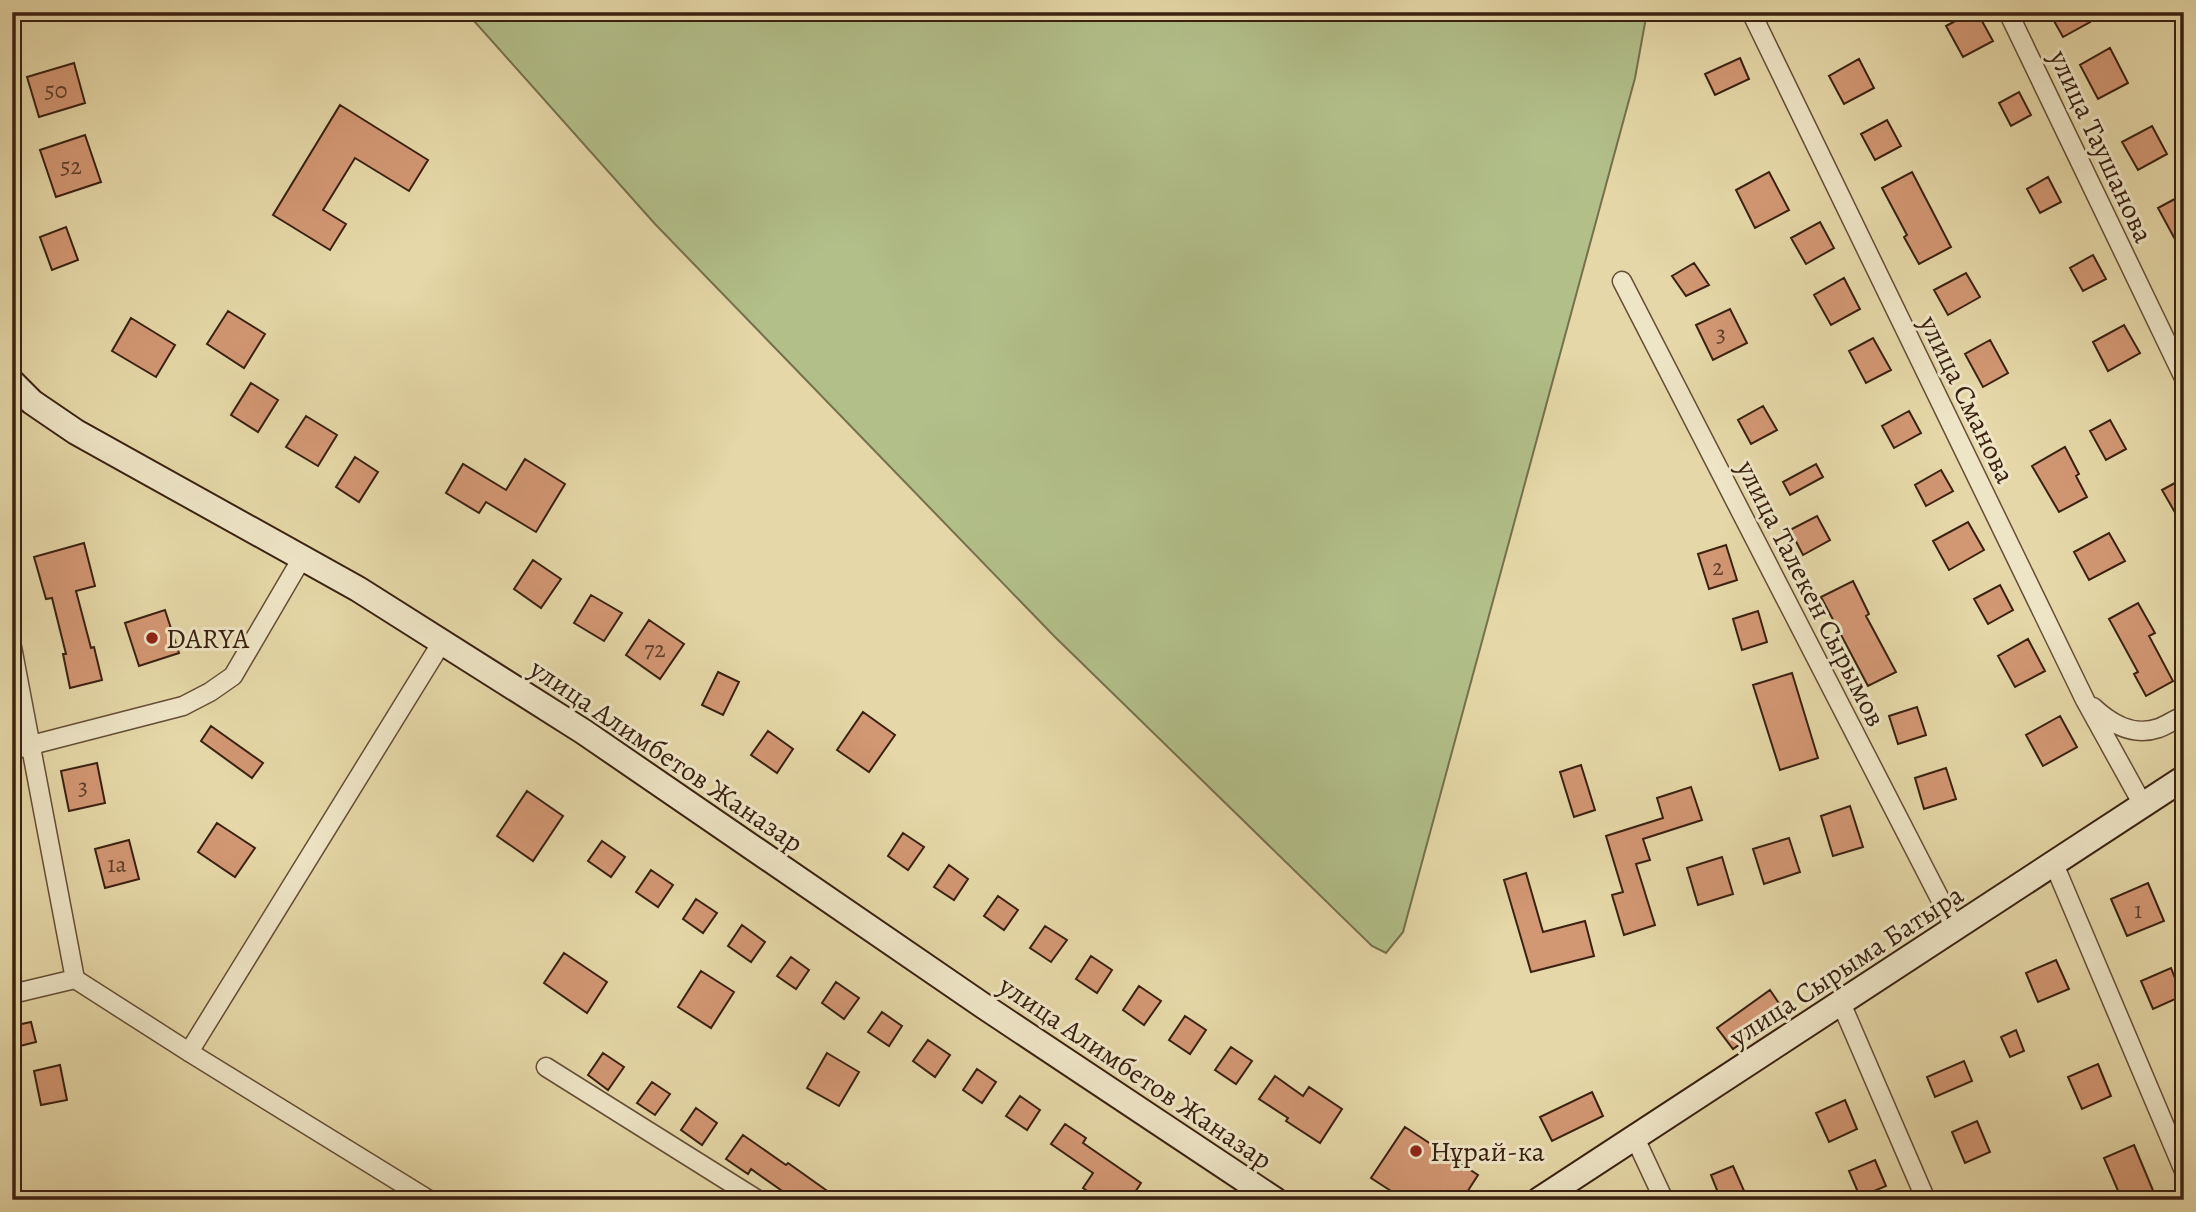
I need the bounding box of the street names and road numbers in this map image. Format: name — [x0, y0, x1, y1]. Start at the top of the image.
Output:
street label: улица Таушанова — [2039, 43, 2162, 249]
street label: улица Сманова — [1910, 308, 2024, 490]
street label: улица Талекен Сырымов — [1727, 453, 1895, 733]
street label: улица Алимбетов Жаназар — [521, 649, 811, 862]
street label: улица Сырыма Батыра — [1721, 876, 1971, 1056]
street label: улица Алимбетов Жаназар — [990, 966, 1280, 1179]

